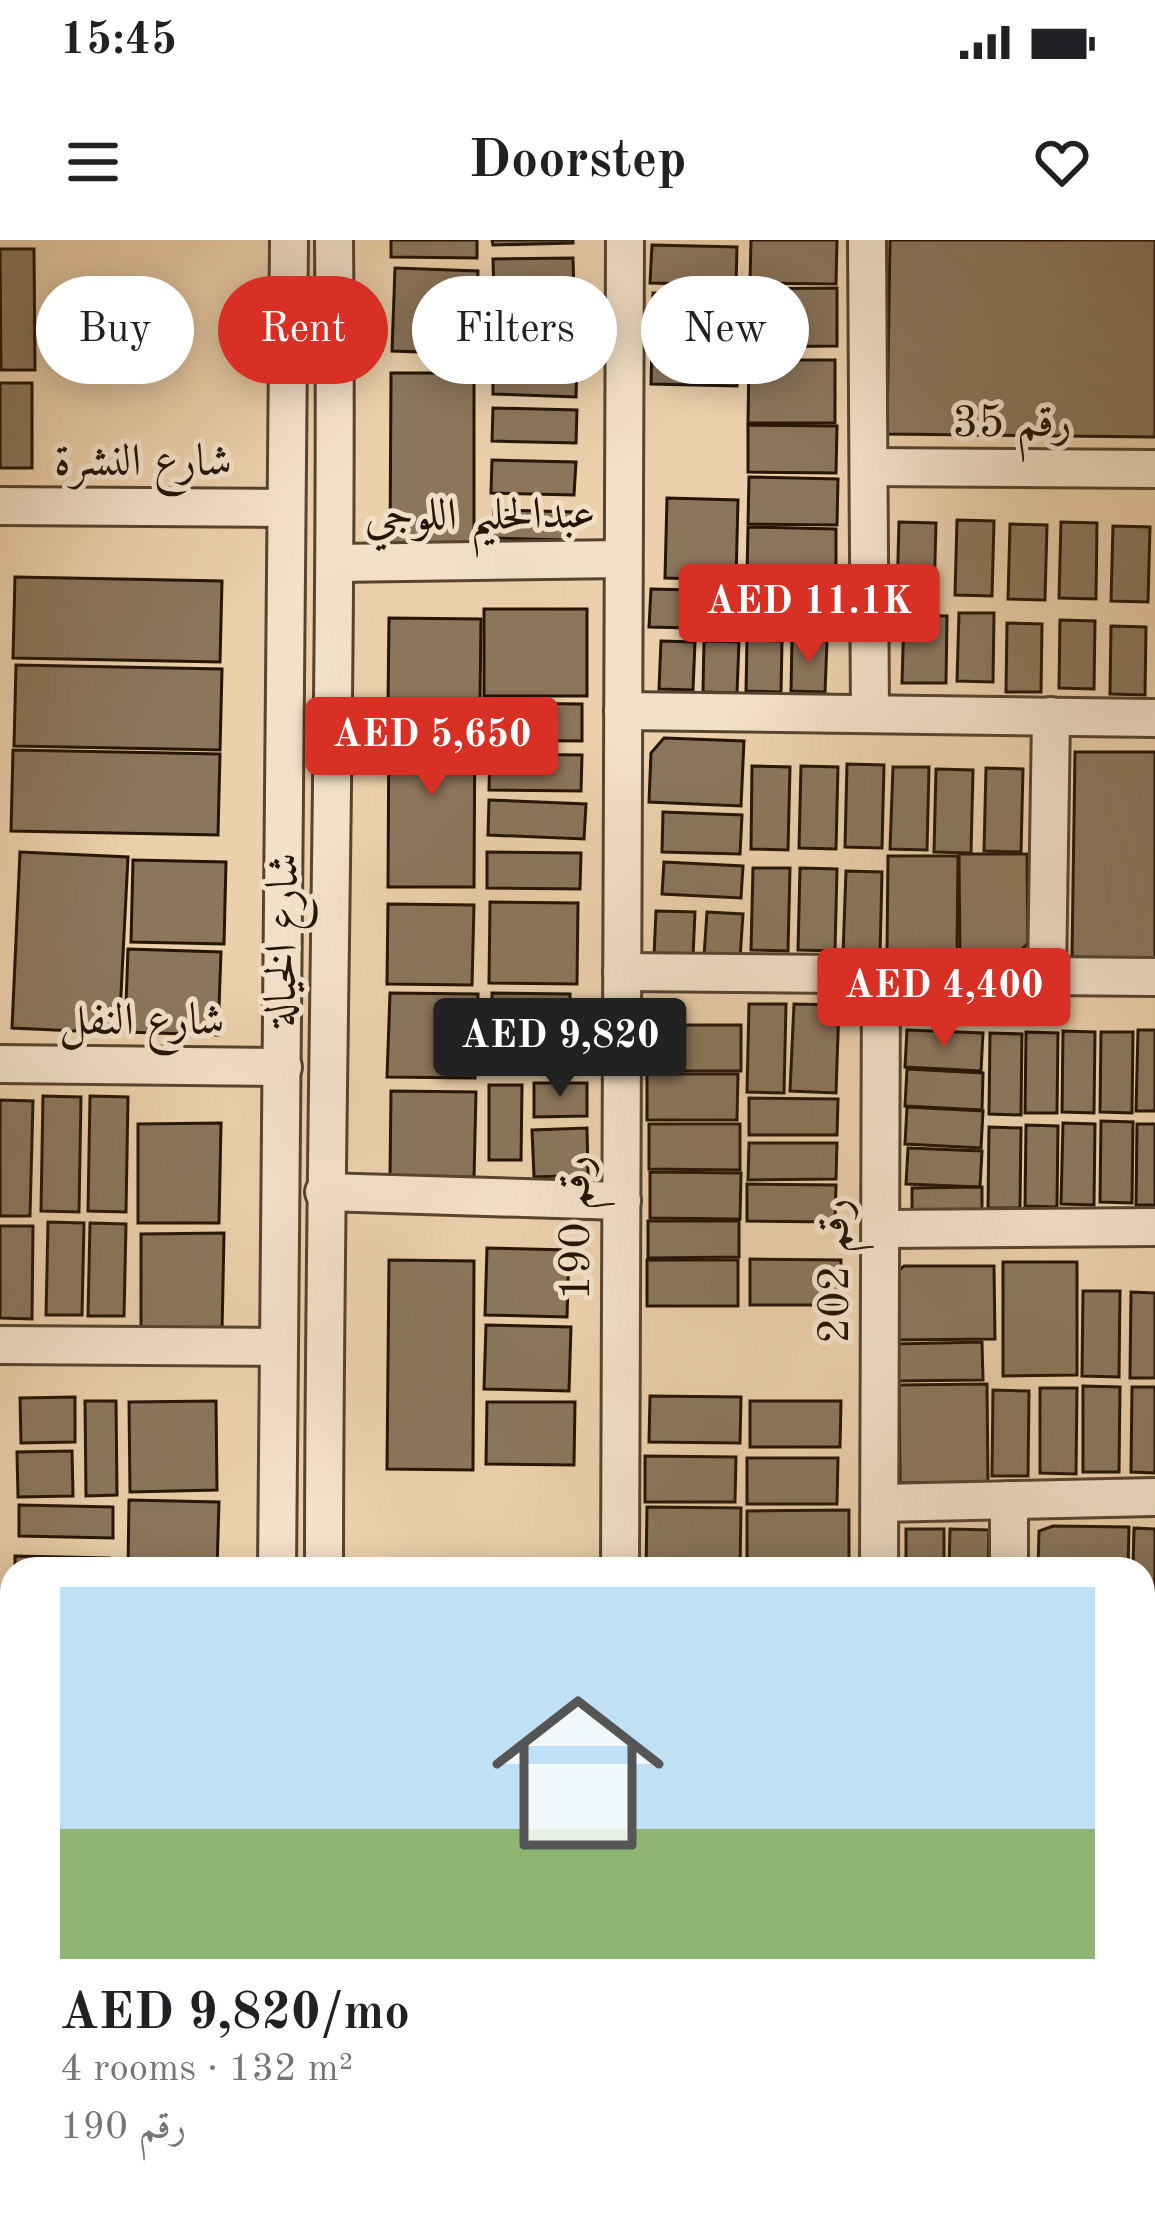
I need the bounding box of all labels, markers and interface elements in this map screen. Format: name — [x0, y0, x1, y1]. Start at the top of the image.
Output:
text: 15:45 — [60, 19, 177, 64]
icon: menu — [60, 129, 126, 195]
icon: heart — [1029, 129, 1095, 195]
text: Doorstep — [468, 135, 687, 189]
chip: Buy — [36, 276, 194, 384]
chip: Rent — [218, 276, 388, 384]
chip: Filters — [412, 276, 617, 384]
chip: New — [641, 276, 809, 384]
street label: رقم 35 — [952, 402, 1072, 463]
street label: شارع النشرة — [54, 441, 232, 497]
street label: عبدالحليم اللوجي — [364, 493, 596, 560]
pin: AED 11.1K — [672, 564, 946, 666]
text: AED 11.1K — [706, 583, 912, 622]
pin: AED 5,650 — [295, 697, 569, 799]
text: AED 5,650 — [332, 716, 532, 755]
street label: شارع الخيالة — [260, 852, 320, 1030]
pin: AED 4,400 — [807, 948, 1081, 1050]
text: AED 4,400 — [844, 967, 1044, 1006]
pin: AED 9,820 — [423, 998, 697, 1100]
street label: شارع النفل — [59, 1000, 225, 1056]
text: AED 9,820 — [460, 1017, 660, 1056]
street label: رقم 190 — [555, 1155, 616, 1301]
street label: رقم 202 — [814, 1198, 875, 1344]
icon: home — [470, 1665, 686, 1881]
text: AED 9,820/mo — [60, 1989, 410, 2040]
text: 4 rooms · 132 m² — [60, 2050, 353, 2089]
text: رقم 190 — [60, 2108, 186, 2147]

